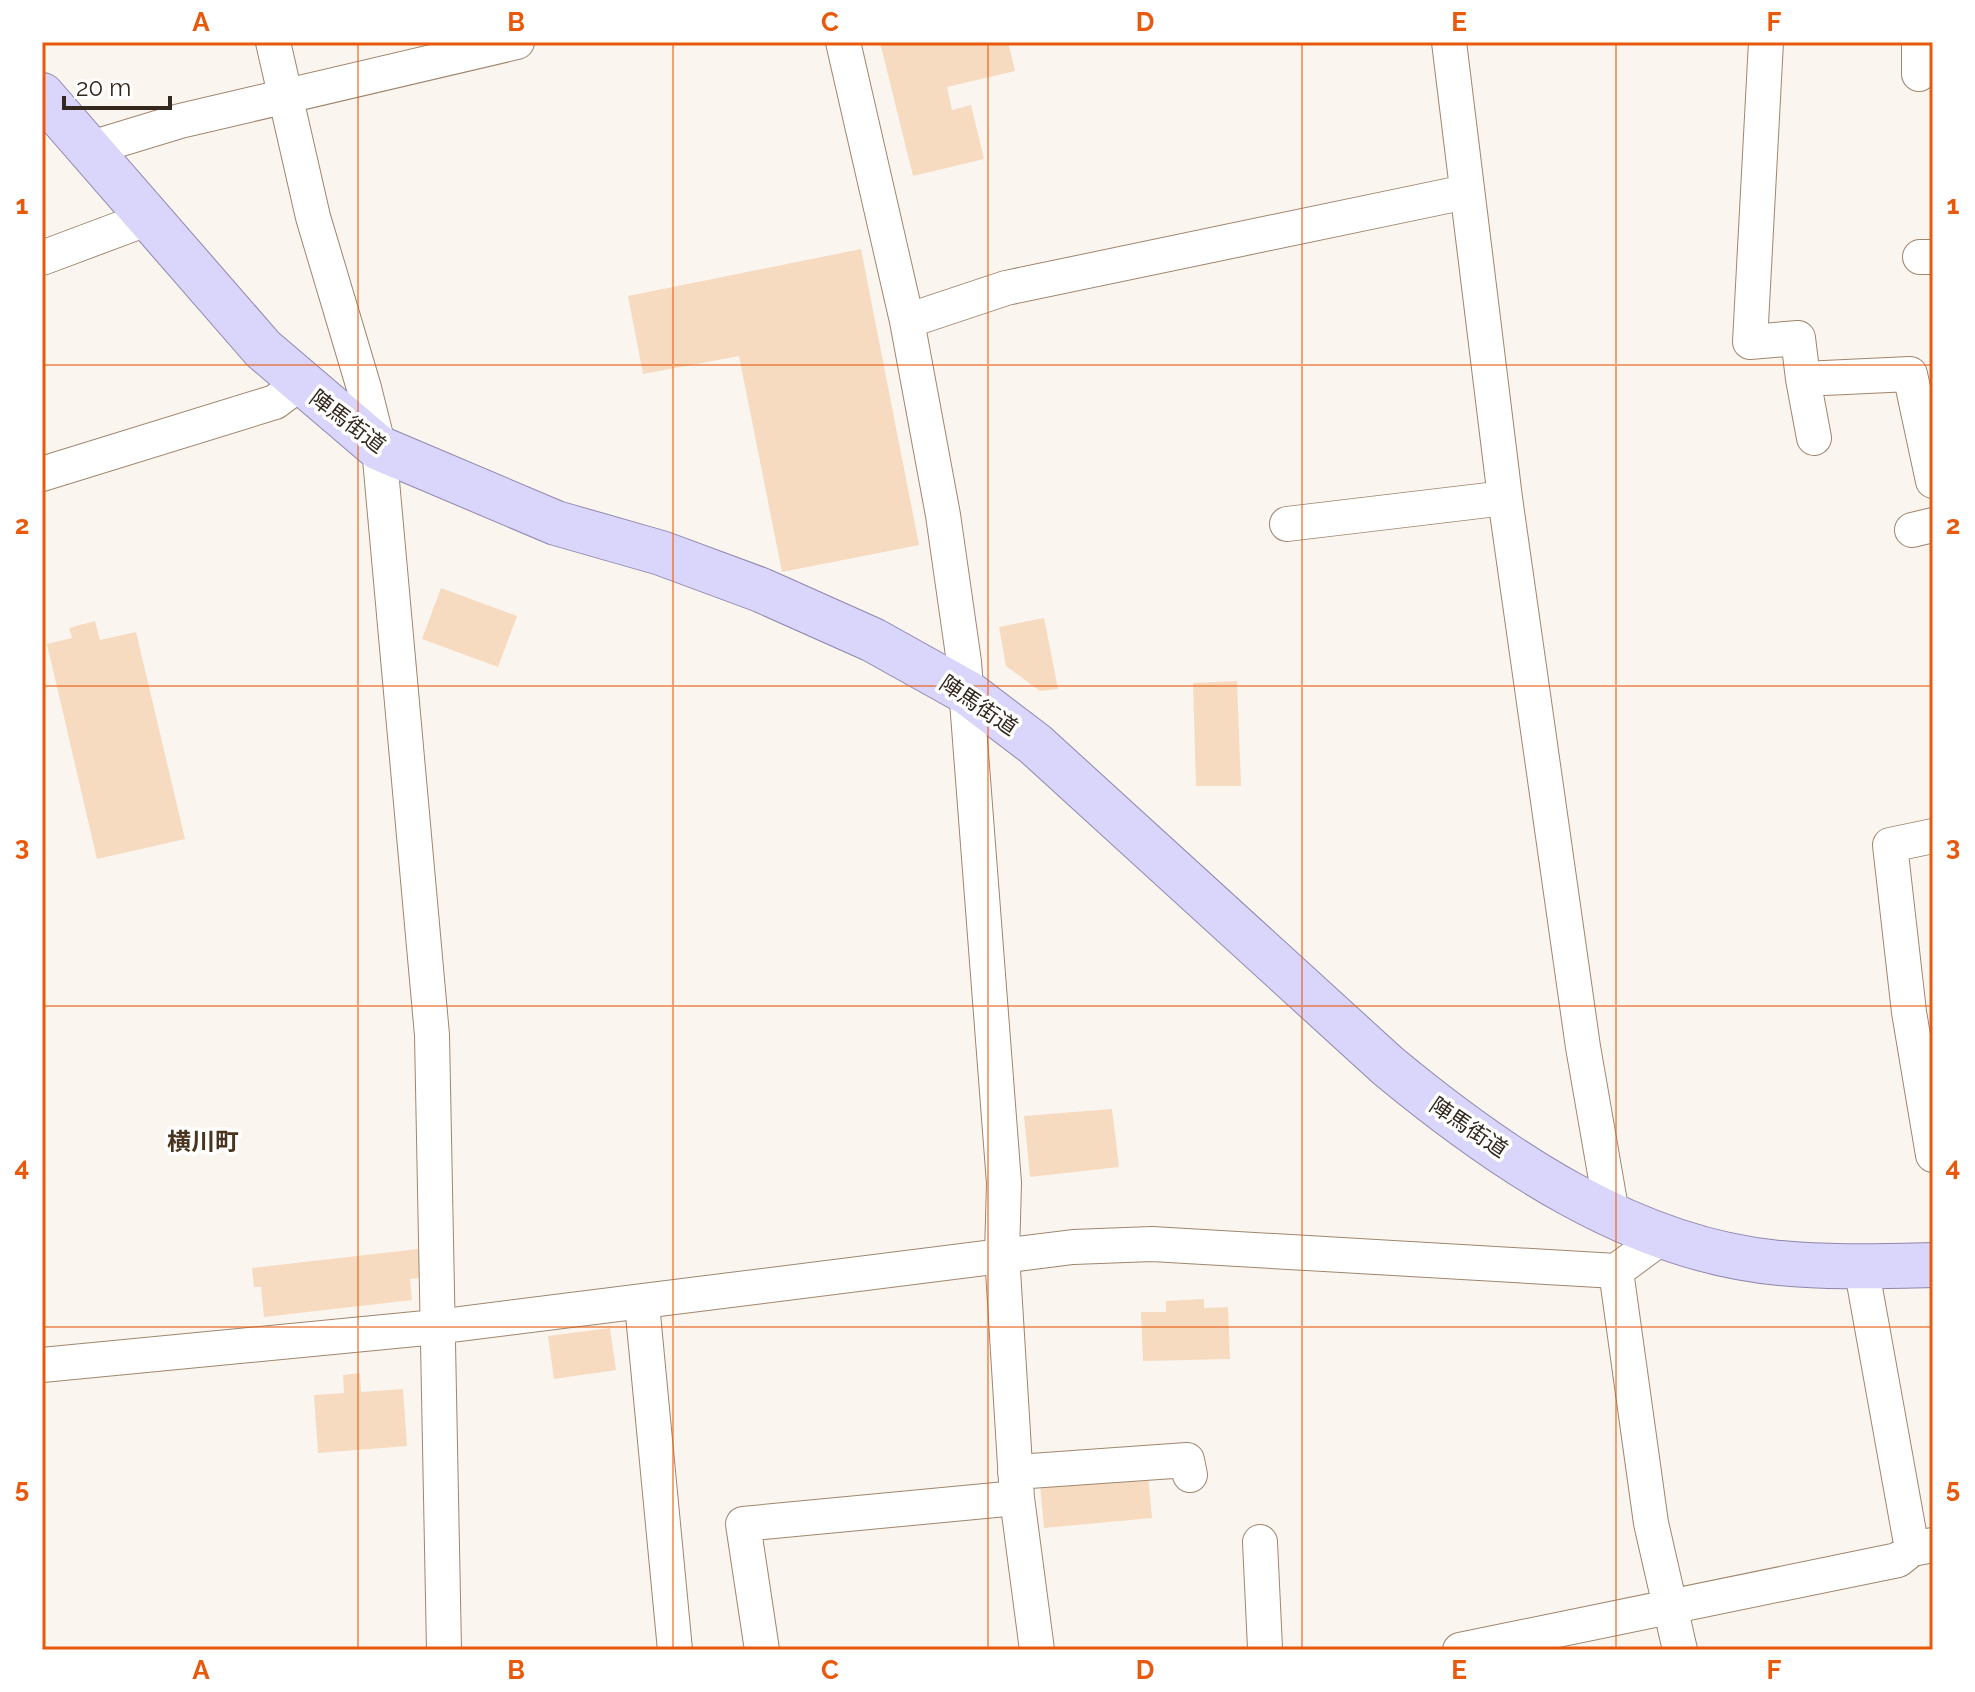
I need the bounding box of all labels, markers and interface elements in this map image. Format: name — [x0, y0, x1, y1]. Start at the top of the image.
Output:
text: A — [192, 7, 210, 37]
text: B — [507, 7, 525, 37]
text: C — [821, 7, 839, 37]
text: D — [1136, 7, 1154, 37]
text: E — [1451, 7, 1467, 37]
text: F — [1767, 7, 1782, 37]
scale bar — [64, 60, 170, 110]
text: 20 m — [76, 73, 131, 102]
text: 1 — [16, 190, 29, 220]
text: 1 — [1947, 190, 1960, 220]
street label: 陣馬街道 — [305, 384, 391, 458]
text: 2 — [15, 510, 29, 540]
text: 2 — [1946, 510, 1960, 540]
street label: 陣馬街道 — [935, 670, 1023, 740]
text: 3 — [15, 831, 29, 861]
text: 3 — [1946, 831, 1960, 861]
street label: 陣馬街道 — [1425, 1092, 1513, 1162]
district label: 横川町 — [167, 1127, 239, 1156]
text: 4 — [15, 1152, 29, 1182]
text: 4 — [1946, 1152, 1960, 1182]
text: 5 — [15, 1473, 29, 1503]
text: 5 — [1946, 1473, 1960, 1503]
text: A — [192, 1655, 210, 1685]
text: B — [507, 1655, 525, 1685]
text: C — [821, 1655, 839, 1685]
text: D — [1136, 1655, 1154, 1685]
text: E — [1451, 1655, 1467, 1685]
text: F — [1767, 1655, 1782, 1685]

